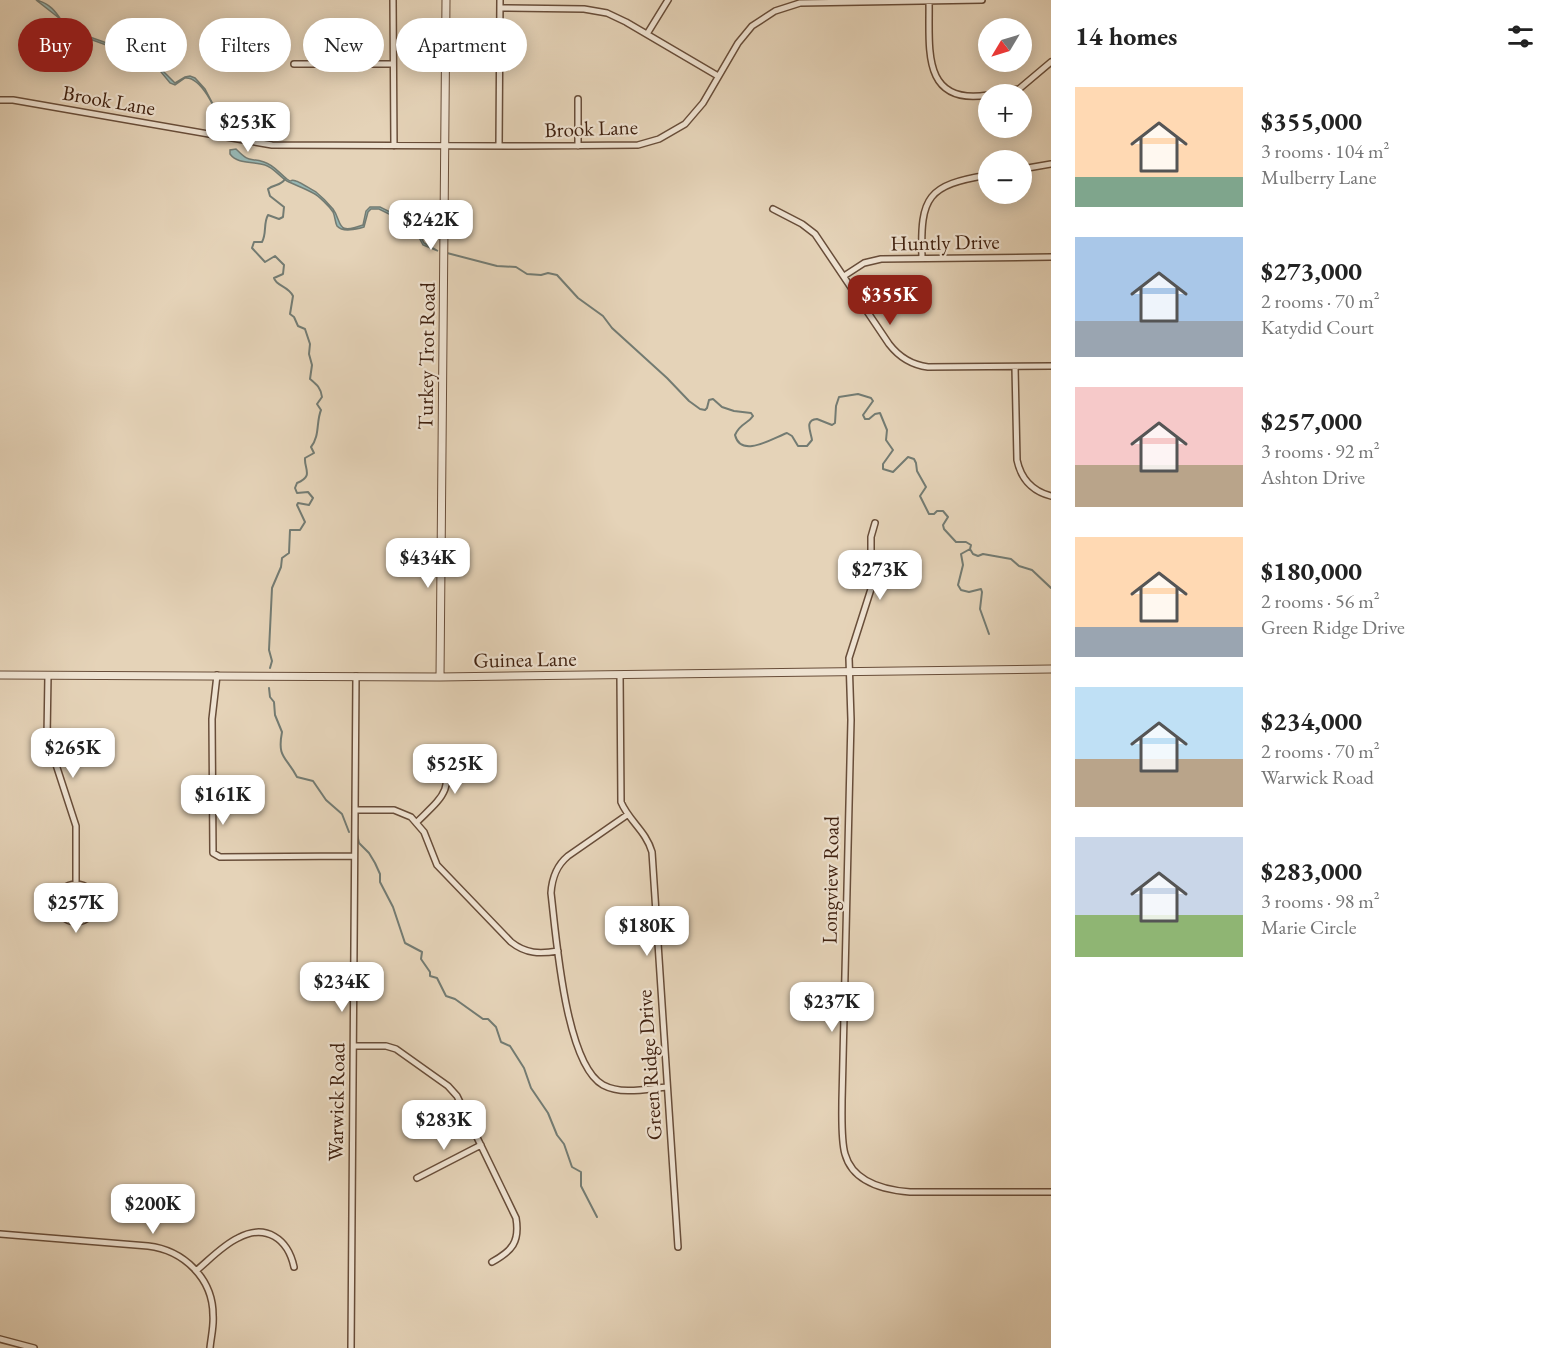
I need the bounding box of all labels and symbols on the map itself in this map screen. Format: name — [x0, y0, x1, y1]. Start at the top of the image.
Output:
north arrow — [978, 18, 1032, 72]
street label: Brook Lane — [60, 79, 158, 121]
pin: $253K — [206, 102, 290, 153]
street label: Brook Lane — [544, 113, 638, 143]
pin: $242K — [389, 200, 473, 251]
street label: Huntly Drive — [890, 228, 1000, 256]
pin: $355K — [848, 275, 932, 326]
street label: Turkey Trot Road — [411, 282, 441, 430]
pin: $434K — [386, 538, 470, 589]
pin: $273K — [838, 550, 922, 601]
street label: Guinea Lane — [473, 645, 577, 673]
pin: $265K — [31, 728, 115, 779]
pin: $525K — [413, 744, 497, 795]
pin: $161K — [181, 775, 265, 826]
street label: Longview Road — [815, 815, 845, 944]
pin: $257K — [34, 883, 118, 934]
pin: $180K — [605, 906, 689, 957]
pin: $234K — [300, 962, 384, 1013]
pin: $237K — [790, 982, 874, 1033]
street label: Green Ridge Drive — [630, 989, 668, 1141]
street label: Warwick Road — [321, 1042, 351, 1162]
pin: $283K — [402, 1100, 486, 1151]
pin: $200K — [111, 1184, 195, 1235]

